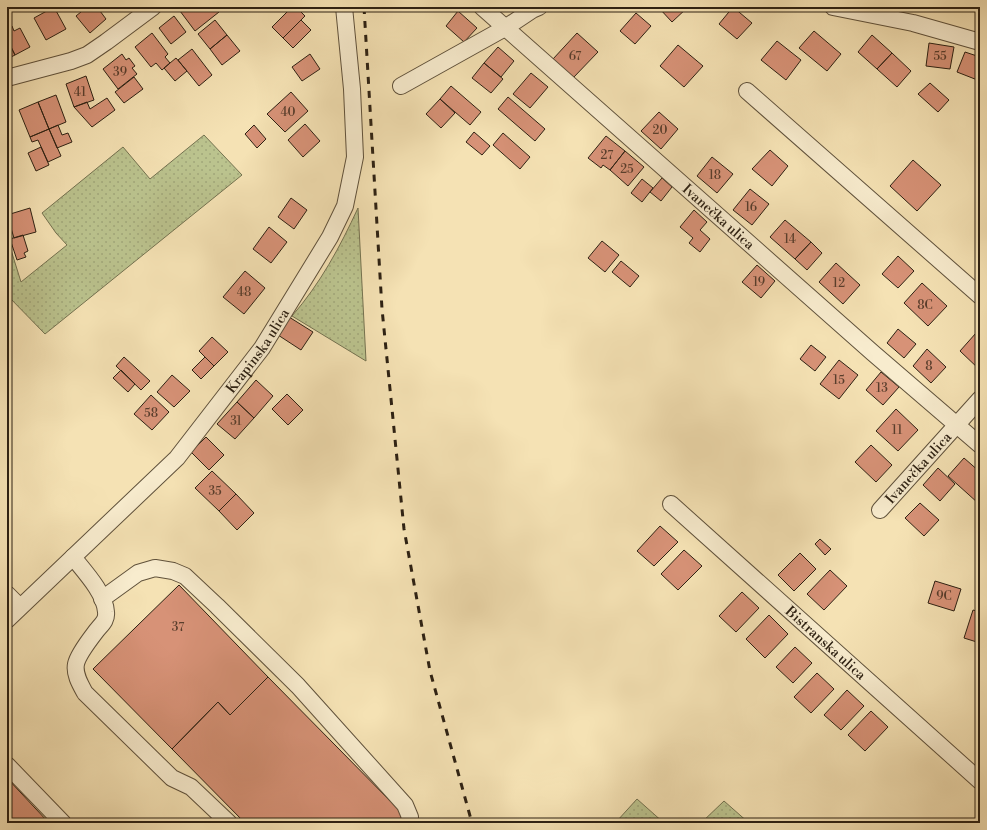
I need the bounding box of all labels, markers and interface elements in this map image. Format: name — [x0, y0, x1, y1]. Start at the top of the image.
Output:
house number: 67 — [569, 49, 581, 64]
house number: 55 — [933, 49, 947, 64]
house number: 39 — [113, 65, 127, 80]
house number: 41 — [74, 85, 87, 100]
house number: 40 — [280, 105, 296, 120]
house number: 20 — [653, 123, 667, 138]
house number: 27 — [601, 148, 613, 163]
house number: 25 — [620, 162, 634, 177]
house number: 18 — [709, 168, 721, 183]
street label: Ivanečka ulica — [678, 180, 759, 254]
house number: 16 — [745, 200, 757, 215]
house number: 14 — [784, 232, 796, 247]
house number: 19 — [753, 275, 765, 290]
house number: 12 — [833, 276, 845, 291]
house number: 48 — [237, 285, 251, 300]
house number: 8C — [917, 298, 933, 313]
street label: Krapinska ulica — [222, 305, 294, 397]
house number: 8 — [925, 359, 933, 374]
house number: 15 — [833, 373, 845, 388]
house number: 13 — [876, 381, 888, 396]
house number: 58 — [144, 406, 158, 421]
house number: 31 — [230, 414, 243, 429]
house number: 11 — [892, 423, 903, 438]
street label: Ivanečka ulica — [882, 428, 956, 508]
house number: 35 — [208, 484, 222, 499]
house number: 9C — [936, 589, 952, 604]
street label: Bistranska ulica — [780, 602, 870, 685]
house number: 37 — [172, 620, 184, 635]

